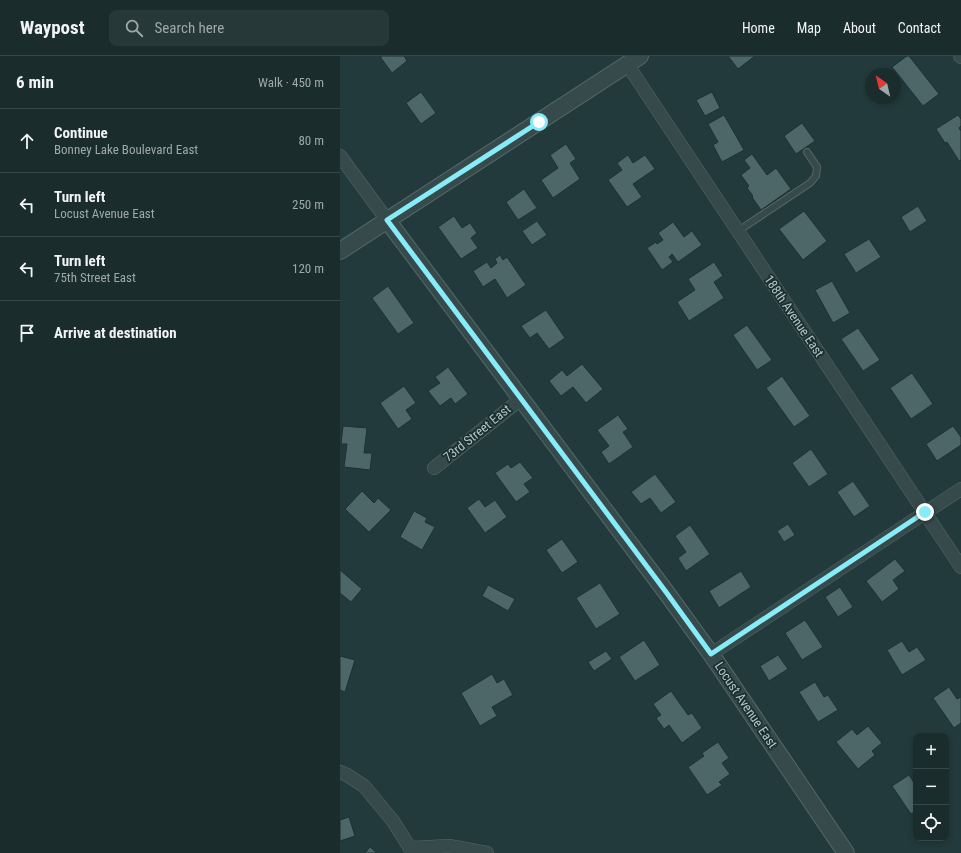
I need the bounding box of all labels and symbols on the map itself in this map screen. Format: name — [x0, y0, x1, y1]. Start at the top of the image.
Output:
north arrow — [865, 68, 901, 104]
route start — [530, 113, 548, 131]
street label: 188th Avenue East — [761, 272, 827, 360]
street label: 73rd Street East — [440, 401, 514, 465]
route end — [916, 503, 934, 521]
street label: Locust Avenue East — [712, 659, 780, 751]

